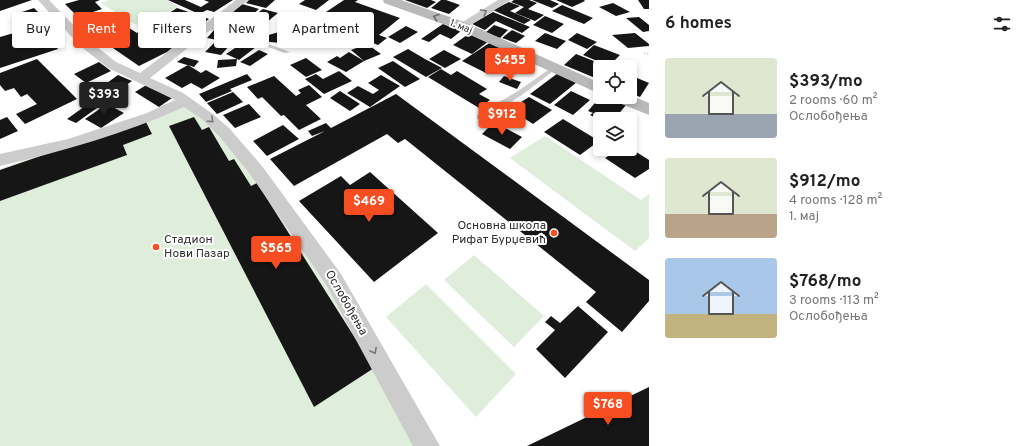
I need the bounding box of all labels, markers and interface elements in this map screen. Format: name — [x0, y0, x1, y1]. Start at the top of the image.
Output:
one-way arrow — [480, 10, 487, 17]
chip: Buy — [12, 12, 65, 48]
chip: Rent — [73, 12, 130, 48]
chip: Filters — [138, 12, 206, 48]
chip: New — [214, 12, 269, 48]
chip: Apartment — [277, 12, 374, 48]
one-way arrow — [433, 13, 440, 21]
text: 6 homes — [665, 13, 732, 35]
icon: filters — [991, 13, 1013, 35]
street label: 1. мај — [448, 17, 474, 37]
pin: $455 — [486, 48, 534, 82]
text: $455 — [494, 53, 526, 69]
map controls — [593, 60, 637, 156]
button: locate — [593, 60, 637, 104]
text: $393/mo — [789, 71, 863, 93]
icon: home — [697, 74, 745, 122]
pin: $393 — [80, 82, 128, 116]
text: $393 — [88, 87, 120, 103]
text: 2 rooms · 60 m² — [789, 93, 878, 109]
pin: $912 — [478, 102, 526, 136]
text: $912 — [488, 107, 516, 123]
text: Ослобођења — [789, 109, 868, 125]
button: layers — [593, 112, 637, 156]
one-way arrow — [206, 115, 213, 122]
text: $912/mo — [789, 171, 860, 193]
icon: home — [697, 174, 745, 222]
pin: $469 — [345, 189, 393, 223]
text: 4 rooms · 128 m² — [789, 193, 882, 209]
text: $469 — [353, 194, 385, 210]
text: 1. мај — [789, 209, 819, 225]
place label: Основна школа Рифат Бурџевић — [452, 218, 546, 248]
marker: Основна школа Рифат Бурџевић — [549, 228, 559, 238]
place label: Стадион Нови Пазар — [164, 232, 230, 262]
pin: $565 — [252, 236, 300, 270]
text: $565 — [260, 241, 292, 257]
marker: Стадион Нови Пазар — [151, 242, 161, 252]
street label: Ослобођења — [321, 268, 371, 338]
text: $768/mo — [789, 271, 861, 293]
icon: home — [697, 274, 745, 322]
text: 3 rooms · 113 m² — [789, 293, 879, 309]
text: Ослобођења — [789, 309, 868, 325]
one-way arrow — [369, 347, 376, 354]
pin: $768 — [584, 392, 632, 426]
text: $768 — [593, 397, 623, 413]

